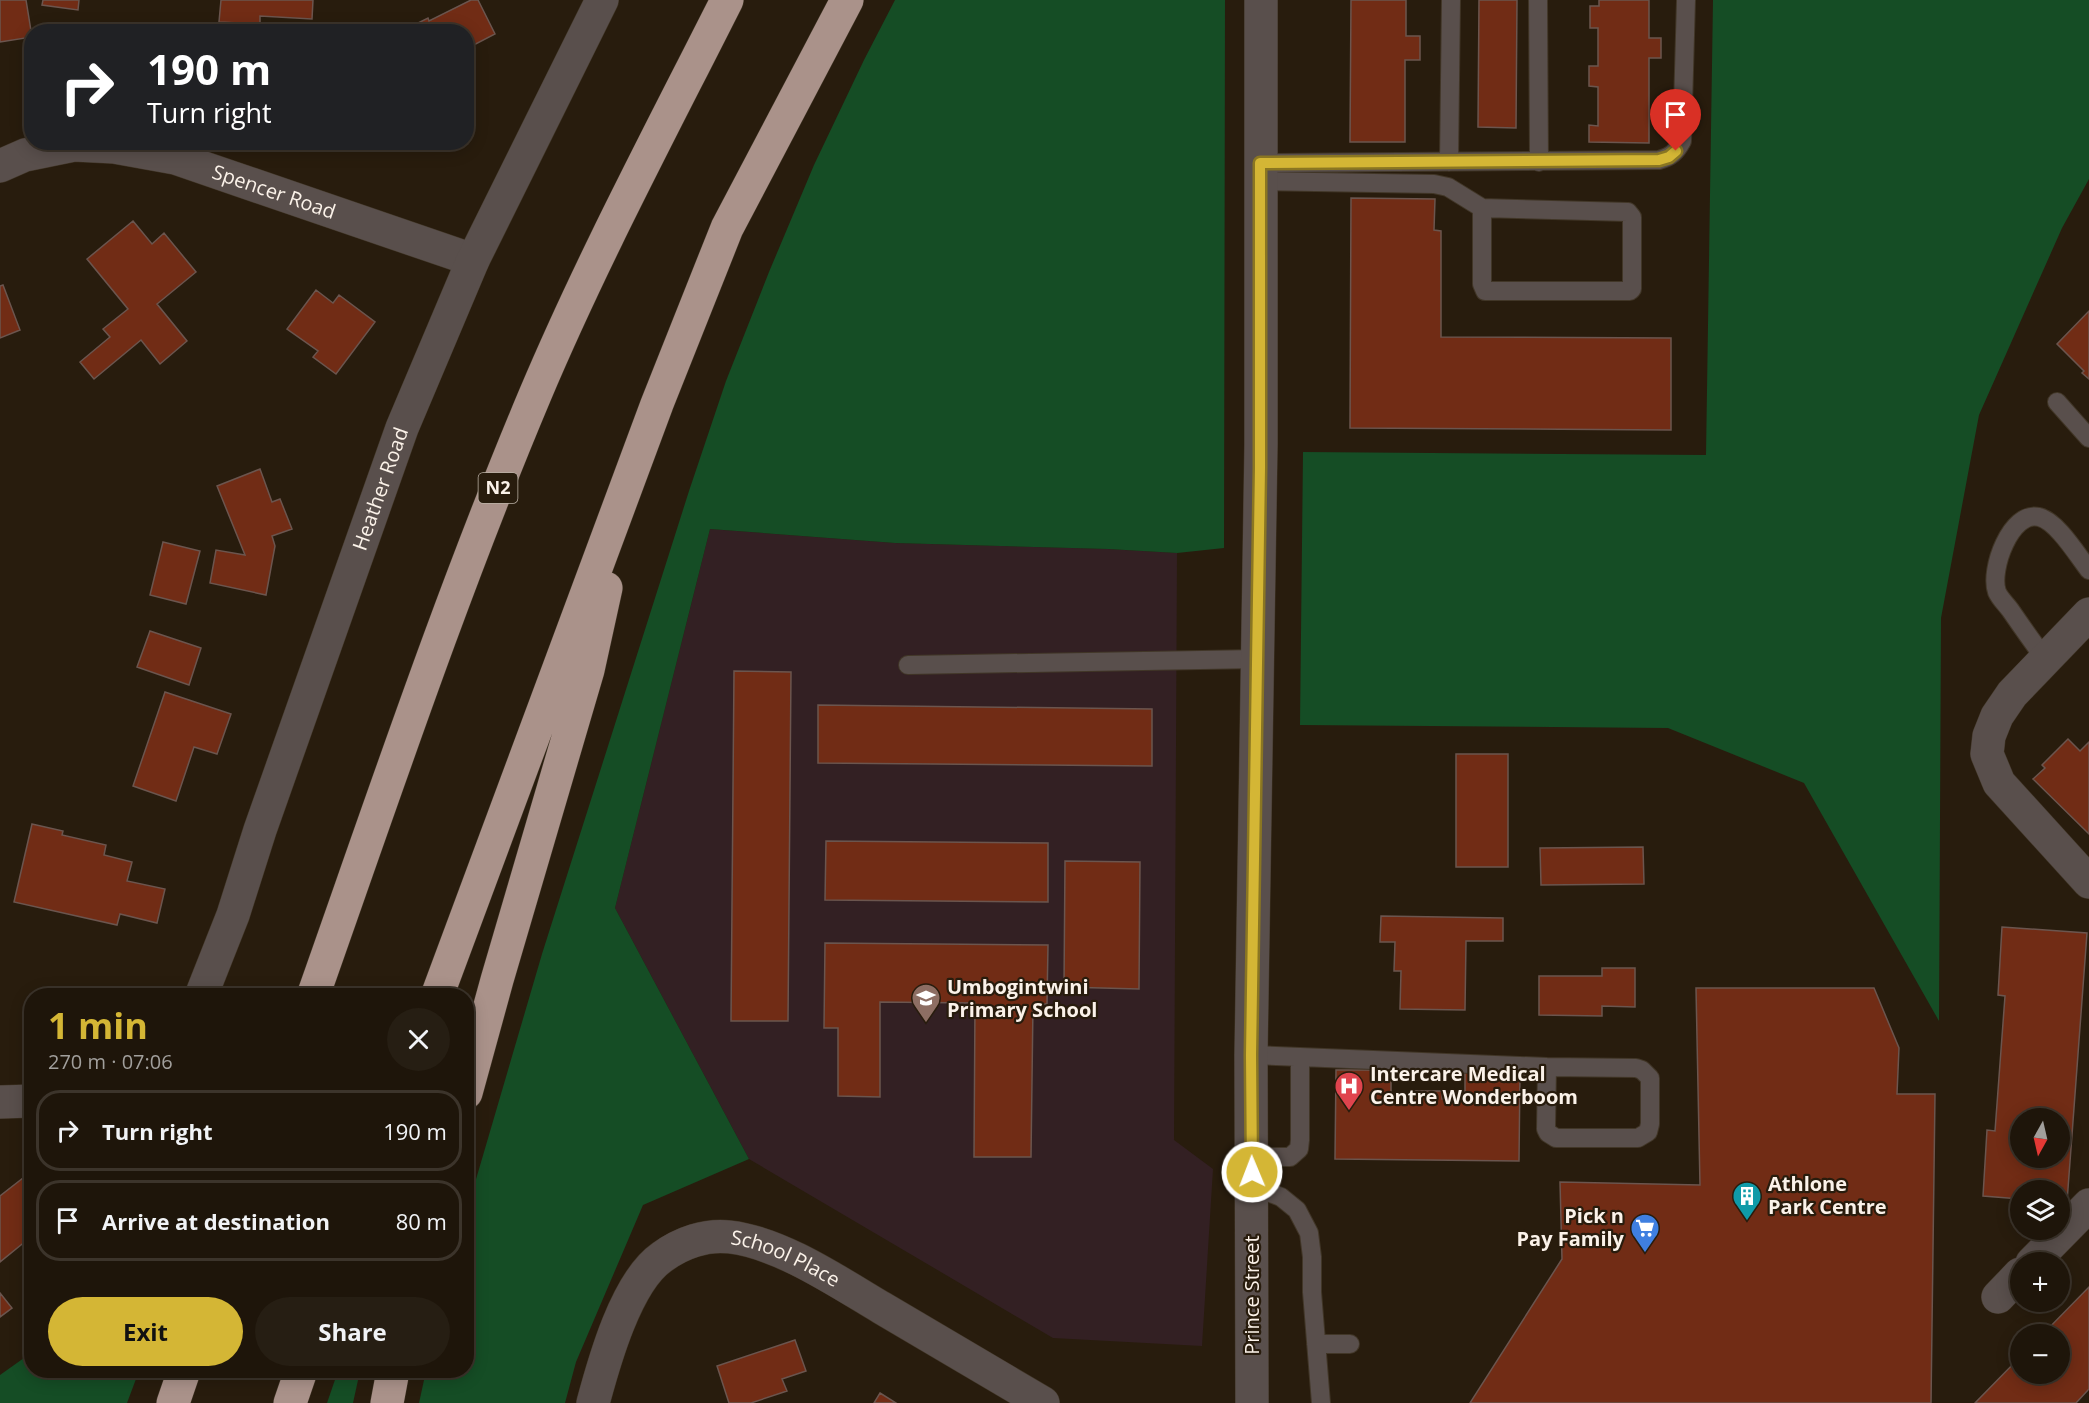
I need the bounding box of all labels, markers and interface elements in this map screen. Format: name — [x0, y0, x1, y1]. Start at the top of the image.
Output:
text: 190 m — [147, 40, 271, 97]
icon: right — [48, 48, 126, 126]
pin — [1650, 89, 1701, 151]
text: Turn right — [147, 94, 272, 131]
icon: arrive — [1659, 98, 1692, 131]
street label: Spencer Road — [209, 158, 339, 225]
street label: Heather Road — [346, 424, 414, 554]
road number: N2 — [478, 473, 518, 503]
place label: Umbogintwini Primary School — [947, 973, 1097, 1023]
school or university icon: Umbogintwini Primary School — [910, 982, 942, 1024]
text: 1 min — [48, 1001, 148, 1050]
button: close — [387, 1008, 450, 1071]
text: 270 m · 07:06 — [48, 1048, 173, 1075]
place label: Intercare Medical Centre Wonderboom — [1370, 1060, 1578, 1110]
hospital icon: Intercare Medical Centre Wonderboom — [1333, 1070, 1365, 1112]
north arrow — [2010, 1108, 2070, 1168]
map controls — [2010, 1108, 2070, 1384]
icon: right — [51, 1114, 84, 1147]
text: Turn right — [102, 1116, 213, 1146]
text: 190 m — [383, 1116, 447, 1146]
position arrow — [1220, 1140, 1284, 1204]
place label: Athlone Park Centre — [1768, 1170, 1887, 1220]
building icon: Athlone Park Centre — [1731, 1180, 1763, 1222]
button: layers — [2010, 1180, 2070, 1240]
place label: Pick n Pay Family — [1517, 1202, 1625, 1252]
icon: arrive — [51, 1204, 84, 1237]
text: Arrive at destination — [102, 1206, 330, 1236]
text: 80 m — [396, 1206, 447, 1236]
supermarket icon: Pick n Pay Family — [1629, 1212, 1661, 1254]
street label: School Place — [729, 1223, 845, 1293]
street label: Prince Street — [1238, 1235, 1265, 1355]
button: + — [2010, 1252, 2070, 1312]
button: Exit — [48, 1297, 243, 1366]
button: Share — [255, 1297, 450, 1366]
button: − — [2010, 1324, 2070, 1384]

